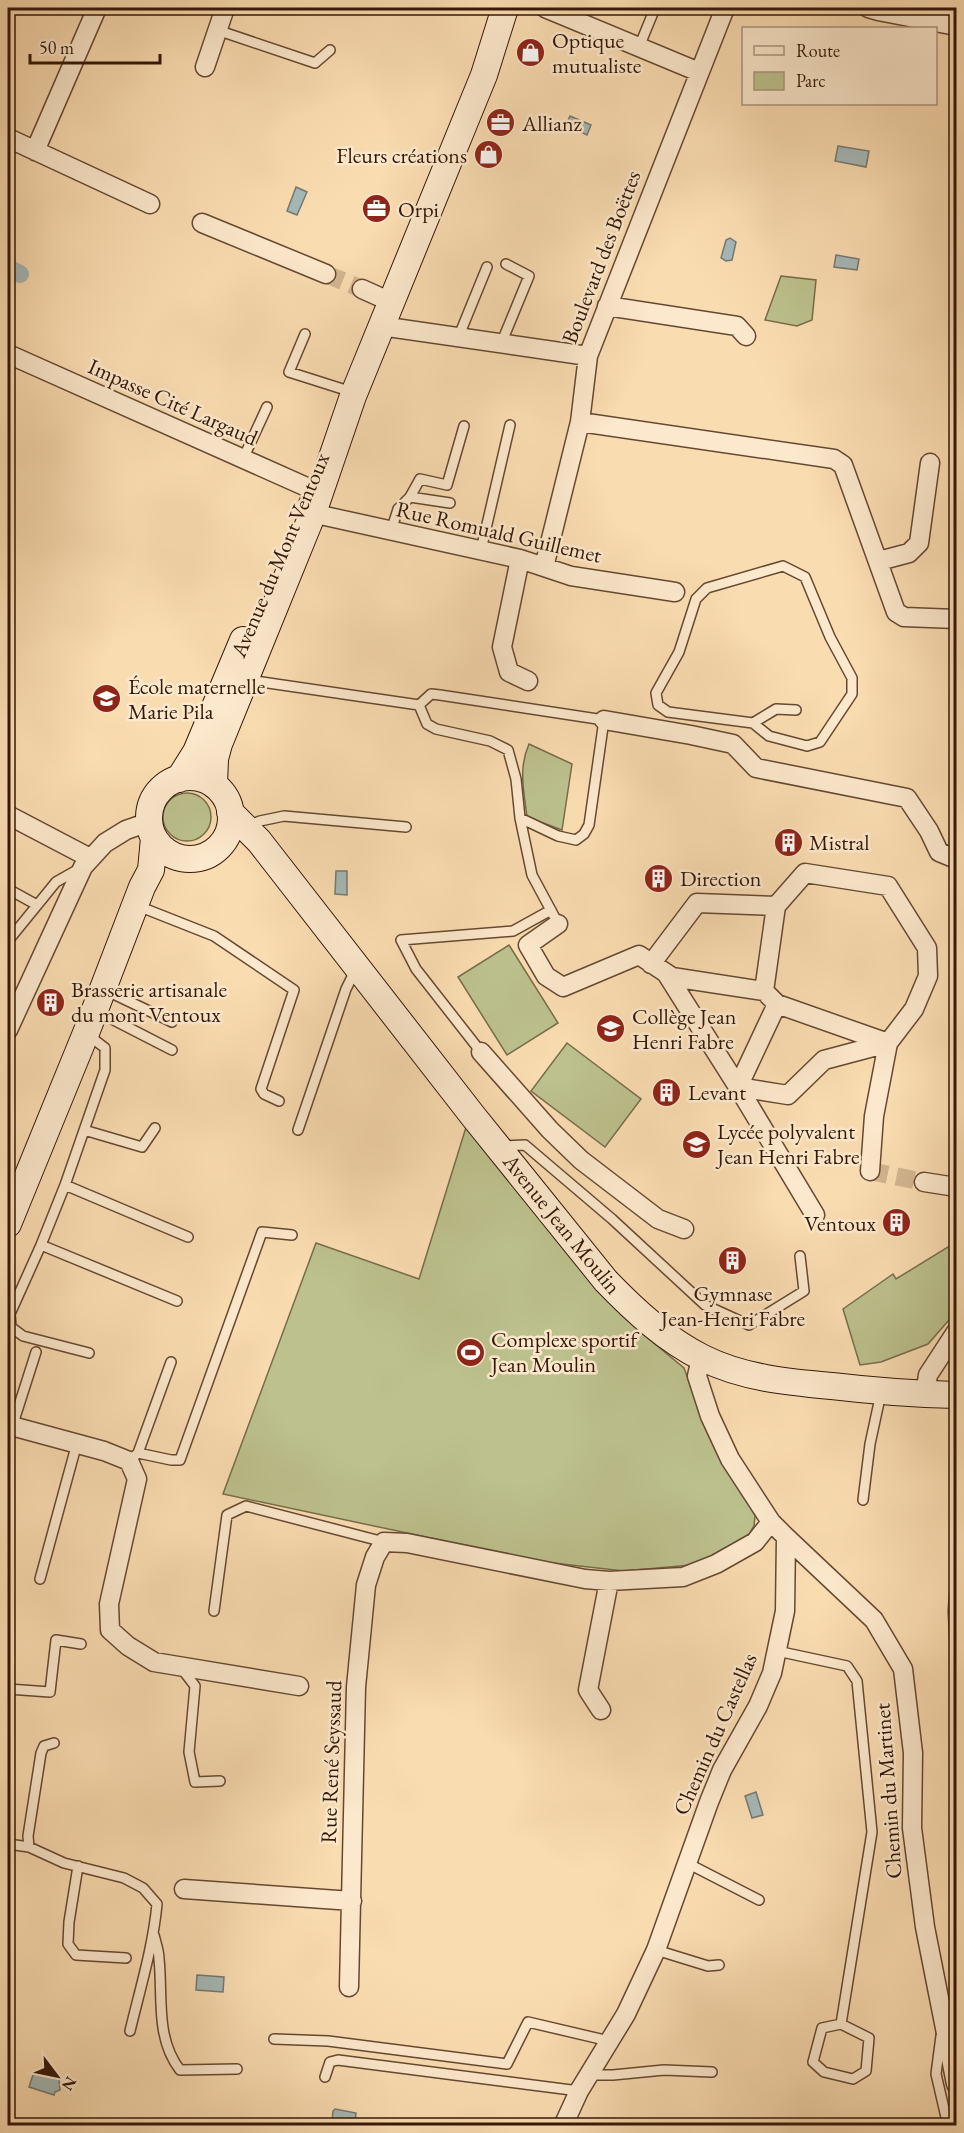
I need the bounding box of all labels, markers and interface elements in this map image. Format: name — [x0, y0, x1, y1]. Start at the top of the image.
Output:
place label: Optique mutualiste — [552, 26, 642, 80]
scale bar — [30, 27, 160, 65]
legend — [742, 27, 937, 105]
text: 50 m — [39, 36, 74, 59]
shop icon: Optique mutualiste — [515, 37, 547, 69]
text: Route — [796, 39, 840, 62]
text: Parc — [796, 69, 826, 92]
office icon: Allianz — [485, 107, 517, 139]
place label: Allianz — [521, 109, 583, 138]
shop icon: Fleurs créations — [472, 139, 504, 171]
place label: Fleurs créations — [336, 141, 467, 170]
street label: Boulevard des Boëttes — [555, 166, 647, 348]
office icon: Orpi — [361, 193, 393, 225]
place label: Orpi — [398, 195, 439, 224]
street label: Impasse Cité Largaud — [84, 352, 263, 453]
street label: Avenue du Mont Ventoux — [223, 448, 336, 663]
street label: Rue Romuald Guillemet — [393, 494, 605, 570]
place label: École maternelle Marie Pila — [128, 672, 266, 726]
school or university icon: École maternelle Marie Pila — [91, 683, 123, 715]
building icon: Mistral — [772, 826, 804, 858]
place label: Mistral — [809, 828, 870, 857]
building icon: Direction — [643, 862, 675, 894]
place label: Direction — [680, 864, 762, 893]
place label: Brasserie artisanale du mont Ventoux — [71, 975, 228, 1029]
building icon: Brasserie artisanale du mont Ventoux — [34, 986, 66, 1018]
place label: Collège Jean Henri Fabre — [632, 1002, 737, 1056]
school or university icon: Collège Jean Henri Fabre — [595, 1013, 627, 1045]
building icon: Levant — [651, 1076, 683, 1108]
place label: Levant — [688, 1078, 746, 1107]
place label: Lycée polyvalent Jean Henri Fabre — [715, 1117, 860, 1171]
school or university icon: Lycée polyvalent Jean Henri Fabre — [680, 1128, 712, 1160]
street label: Avenue Jean Moulin — [496, 1147, 628, 1300]
building icon: Ventoux — [881, 1207, 913, 1239]
place label: Ventoux — [804, 1209, 877, 1238]
building icon: Gymnase Jean-Henri Fabre — [717, 1245, 749, 1277]
place label: Gymnase Jean-Henri Fabre — [659, 1279, 806, 1333]
place label: Complexe sportif Jean Moulin — [489, 1325, 640, 1379]
sports icon: Complexe sportif Jean Moulin — [454, 1336, 486, 1368]
street label: Chemin du Castellas — [666, 1648, 764, 1820]
street label: Rue René Seyssaud — [314, 1679, 348, 1844]
street label: Chemin du Martinet — [867, 1702, 909, 1880]
north arrow — [27, 2046, 87, 2106]
text: N — [57, 2073, 82, 2095]

